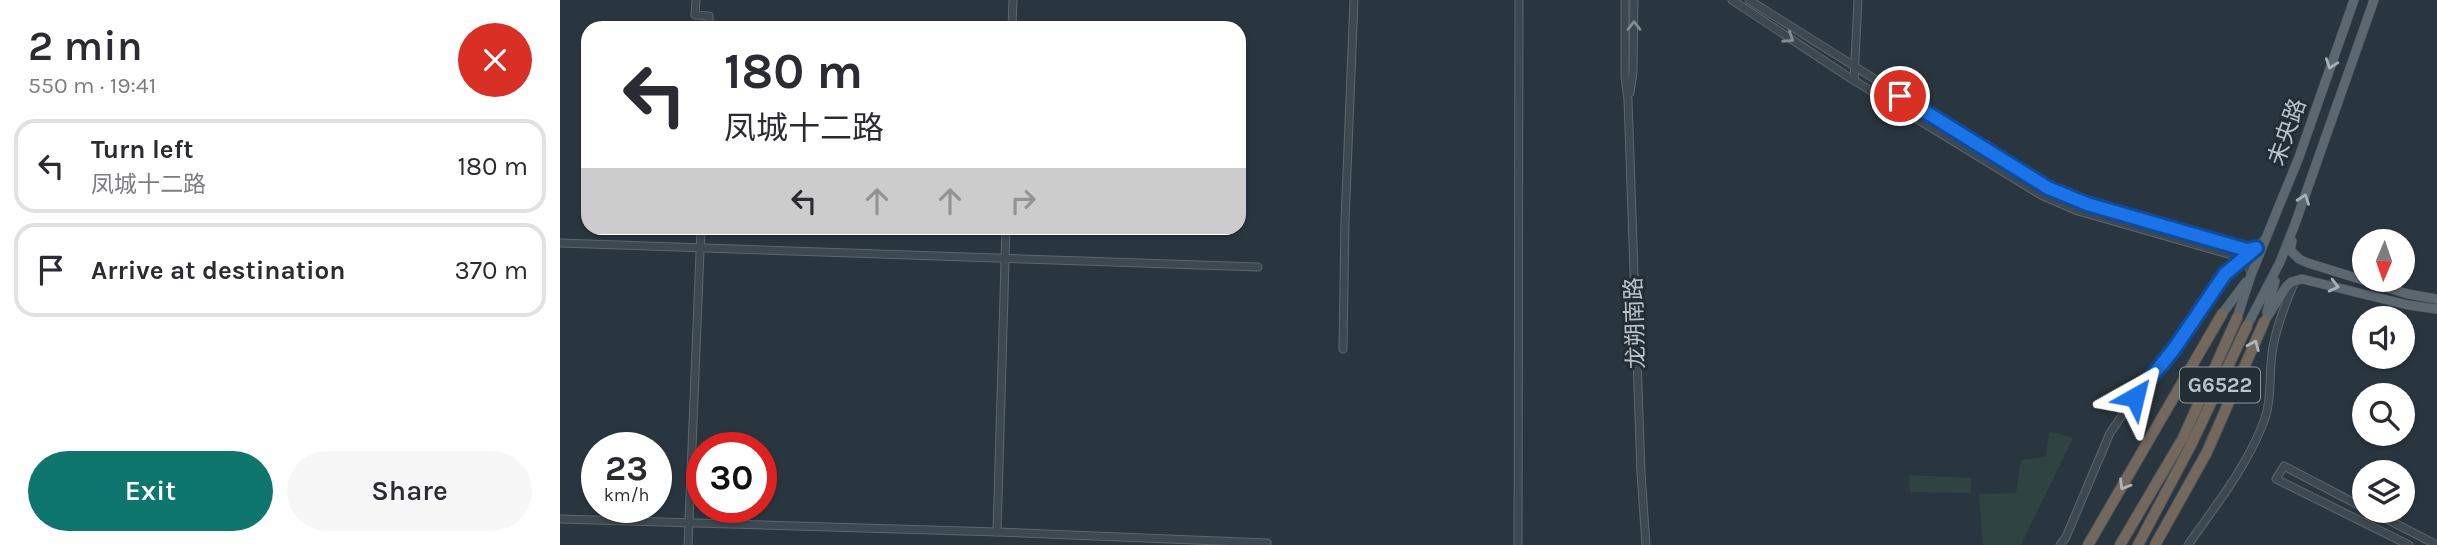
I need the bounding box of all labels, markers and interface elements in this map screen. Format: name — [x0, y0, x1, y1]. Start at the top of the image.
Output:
one-way arrow — [1626, 20, 1642, 31]
text: 2 min — [28, 21, 143, 71]
button: close — [458, 23, 532, 97]
one-way arrow — [1781, 29, 1794, 42]
text: 180 m — [724, 43, 863, 100]
icon: left — [609, 49, 700, 140]
one-way arrow — [2325, 58, 2339, 70]
pin — [1870, 66, 1930, 126]
text: 550 m · 19:41 — [28, 72, 156, 99]
icon: arrive — [1881, 77, 1919, 115]
street label: 未央路 — [2263, 95, 2311, 169]
text: 凤城十二路 — [724, 110, 884, 147]
text: Turn left — [91, 134, 193, 165]
icon: left — [32, 147, 70, 185]
text: 180 m — [458, 151, 528, 182]
text: 凤城十二路 — [91, 171, 206, 198]
icon: left — [785, 182, 823, 220]
icon: ahead — [858, 182, 896, 220]
icon: ahead — [931, 182, 969, 220]
icon: right — [1004, 182, 1042, 220]
one-way arrow — [2296, 193, 2310, 205]
north arrow — [2352, 229, 2415, 292]
map controls — [2352, 229, 2415, 523]
icon: arrive — [32, 251, 70, 289]
text: Arrive at destination — [91, 255, 345, 286]
text: 370 m — [455, 255, 528, 286]
street label: 龙朔南路 — [1620, 277, 1650, 369]
one-way arrow — [2327, 278, 2339, 292]
button: sound — [2352, 306, 2415, 369]
one-way arrow — [2246, 340, 2260, 352]
position arrow — [2098, 360, 2172, 434]
road number: G6522 — [2180, 368, 2260, 402]
button: search — [2352, 383, 2415, 446]
speed limit sign: 30 — [686, 432, 777, 523]
text: 23 — [605, 448, 648, 489]
button: Exit — [28, 451, 273, 531]
button: Share — [287, 451, 532, 531]
button: layers — [2352, 460, 2415, 523]
one-way arrow — [2119, 477, 2132, 490]
text: km/h — [604, 484, 649, 506]

